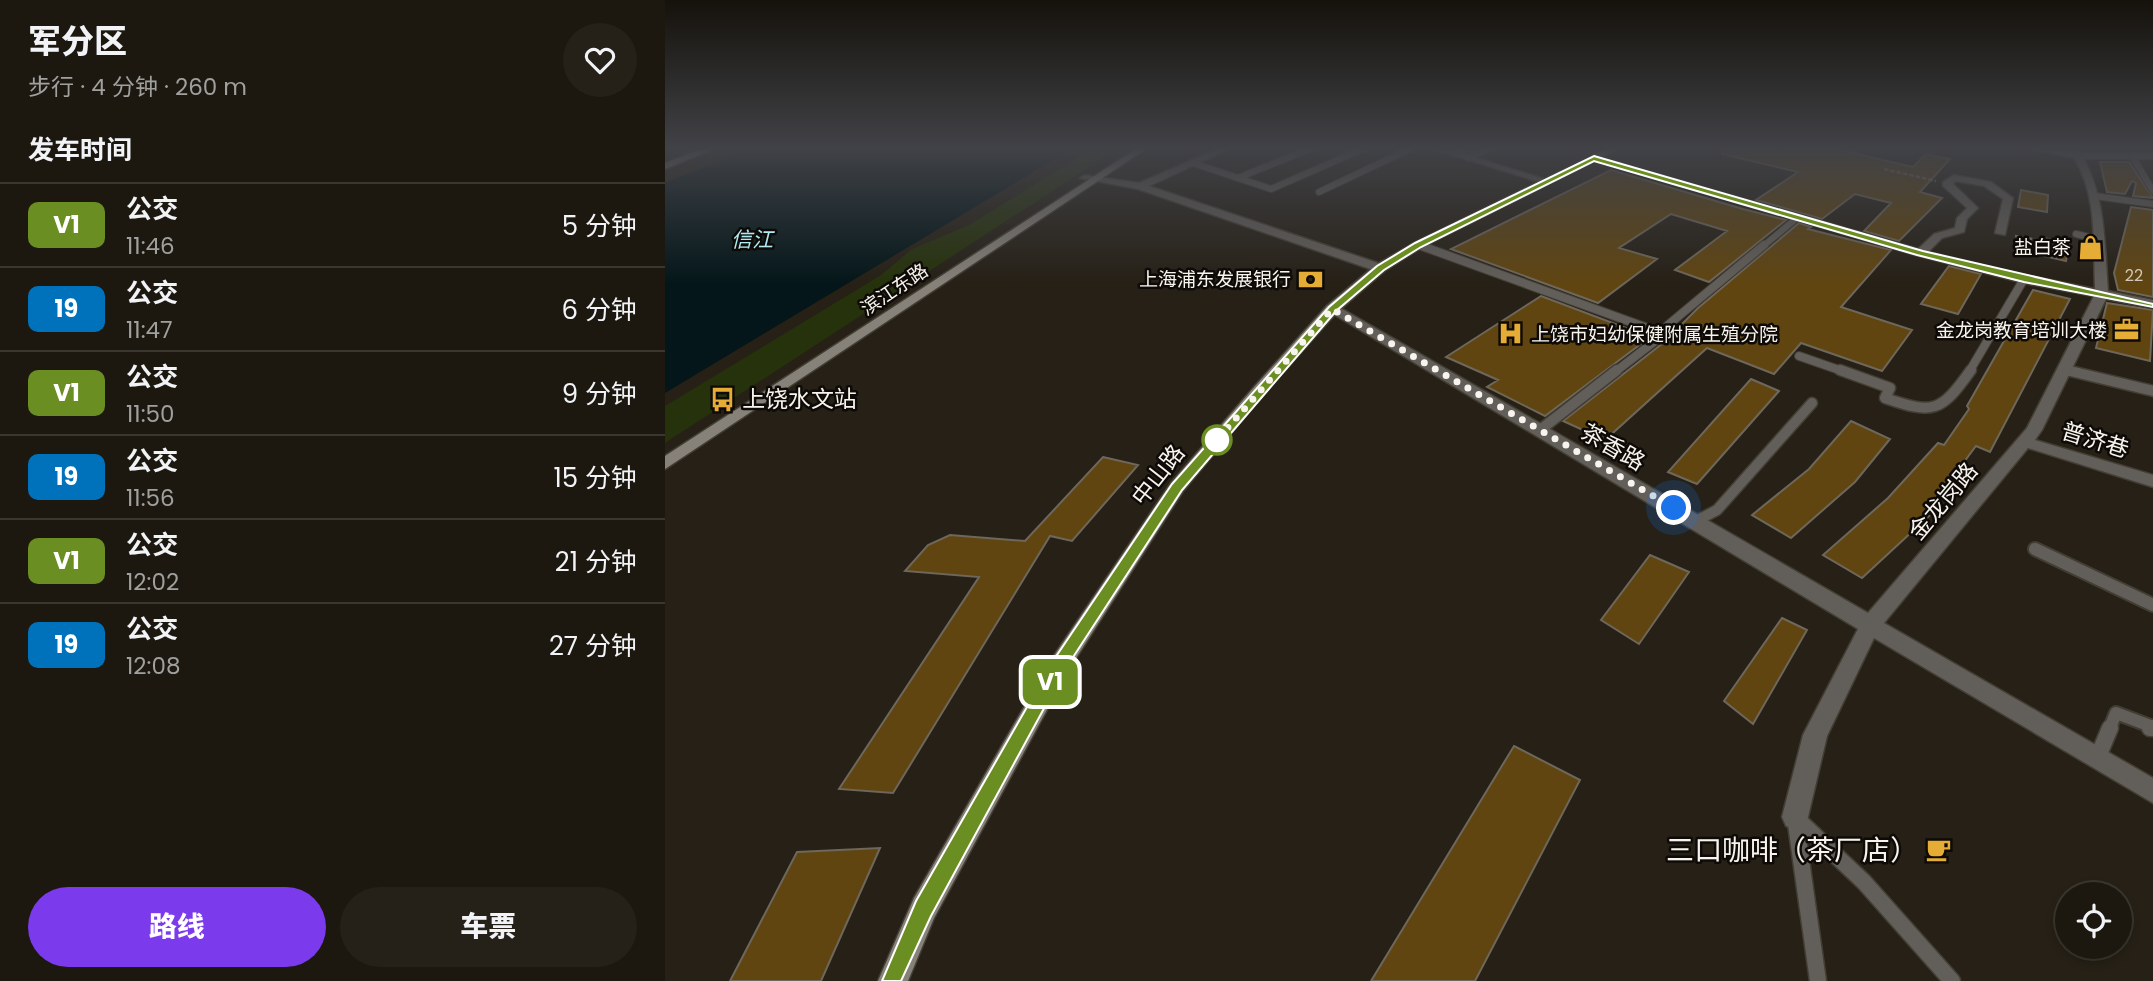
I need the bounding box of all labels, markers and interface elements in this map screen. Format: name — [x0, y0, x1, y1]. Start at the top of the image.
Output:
text: 军分区 — [28, 18, 127, 65]
button: heart — [563, 23, 637, 97]
text: 步行 · 4 分钟 · 260 m — [28, 71, 247, 103]
text: 发车时间 — [28, 132, 132, 168]
text: 公交 — [126, 191, 178, 227]
text: V1 — [53, 208, 80, 241]
text: 5 分钟 — [562, 208, 637, 244]
water label: 信江 — [731, 225, 775, 254]
text: 11:46 — [126, 230, 175, 262]
shop icon: 盐白茶 — [2077, 233, 2105, 261]
place label: 盐白茶 — [2014, 234, 2071, 261]
street label: 滨江东路 — [855, 257, 933, 322]
house number: 22 — [2125, 264, 2143, 287]
bank icon: 上海浦东发展银行 — [1297, 265, 1325, 293]
place label: 上海浦东发展银行 — [1139, 266, 1291, 293]
text: 公交 — [126, 275, 178, 311]
text: 19 — [55, 292, 78, 325]
text: 6 分钟 — [562, 292, 637, 328]
text: 11:47 — [126, 314, 173, 346]
office icon: 金龙岗教育培训大楼 — [2113, 316, 2141, 344]
place label: 金龙岗教育培训大楼 — [1936, 317, 2107, 344]
hospital icon: 上饶市妇幼保健附属生殖分院 — [1497, 320, 1525, 348]
place label: 上饶市妇幼保健附属生殖分院 — [1531, 321, 1778, 348]
text: 公交 — [126, 359, 178, 395]
text: V1 — [53, 376, 80, 409]
text: 9 分钟 — [562, 376, 637, 412]
place label: 上饶水文站 — [742, 383, 857, 415]
bus stop icon: 上饶水文站 — [708, 385, 736, 413]
text: 11:50 — [126, 398, 175, 430]
street label: 普济巷 — [2057, 415, 2133, 465]
street label: 茶香路 — [1575, 416, 1651, 478]
unlabelled marker — [1202, 425, 1232, 455]
street label: 中山路 — [1124, 438, 1192, 512]
text: 公交 — [126, 443, 178, 479]
street label: 金龙岗路 — [1901, 455, 1985, 547]
text: 19 — [55, 460, 78, 493]
text: 15 分钟 — [553, 460, 637, 496]
text: 11:56 — [126, 482, 175, 514]
your location — [1656, 490, 1691, 525]
text: 公交 — [126, 527, 178, 563]
text: V1 — [53, 544, 80, 577]
text: 21 分钟 — [555, 544, 637, 580]
text: 12:02 — [126, 566, 179, 598]
text: 公交 — [126, 611, 178, 647]
text: 19 — [55, 628, 78, 661]
text: 27 分钟 — [549, 628, 637, 664]
text: 12:08 — [126, 650, 180, 682]
line badge: V1 — [1019, 659, 1081, 705]
text: V1 — [1037, 665, 1063, 698]
place label: 三口咖啡（茶厂店） — [1666, 831, 1918, 870]
cafe icon: 三口咖啡（茶厂店） — [1924, 836, 1952, 864]
map controls — [2055, 882, 2132, 959]
button: locate — [2055, 882, 2132, 959]
button: 路线 — [28, 887, 326, 967]
button: 车票 — [340, 887, 637, 967]

